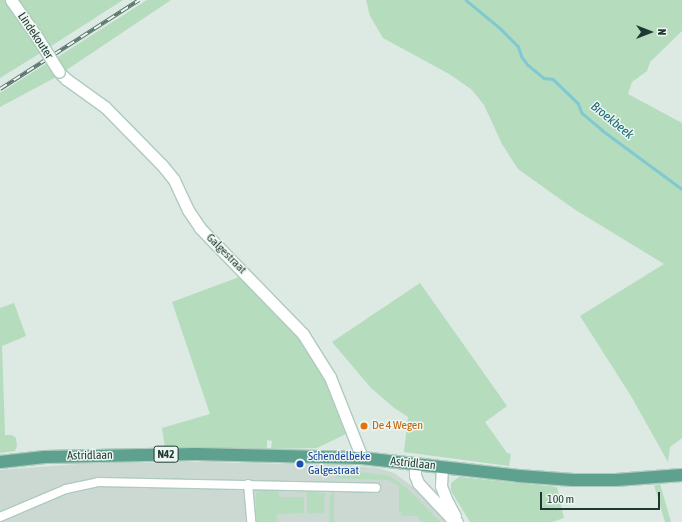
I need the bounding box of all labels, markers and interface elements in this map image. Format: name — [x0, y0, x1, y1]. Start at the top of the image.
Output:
street label: Lindekouter — [14, 10, 56, 62]
north arrow — [630, 12, 670, 52]
text: N — [656, 29, 668, 35]
water label: Broekbeek — [587, 99, 637, 143]
street label: Galgestraat — [203, 231, 249, 277]
place label: De 4 Wegen — [372, 419, 423, 433]
marker: De 4 Wegen — [359, 421, 369, 431]
road number: N42 — [153, 445, 179, 463]
street label: Astridlaan — [67, 448, 113, 464]
place label: Schendelbeke Galgestraat — [308, 450, 371, 478]
street label: Astridlaan — [390, 454, 436, 474]
marker: Schendelbeke Galgestraat — [295, 459, 305, 469]
scale bar — [542, 484, 662, 510]
text: 100 m — [547, 492, 574, 506]

